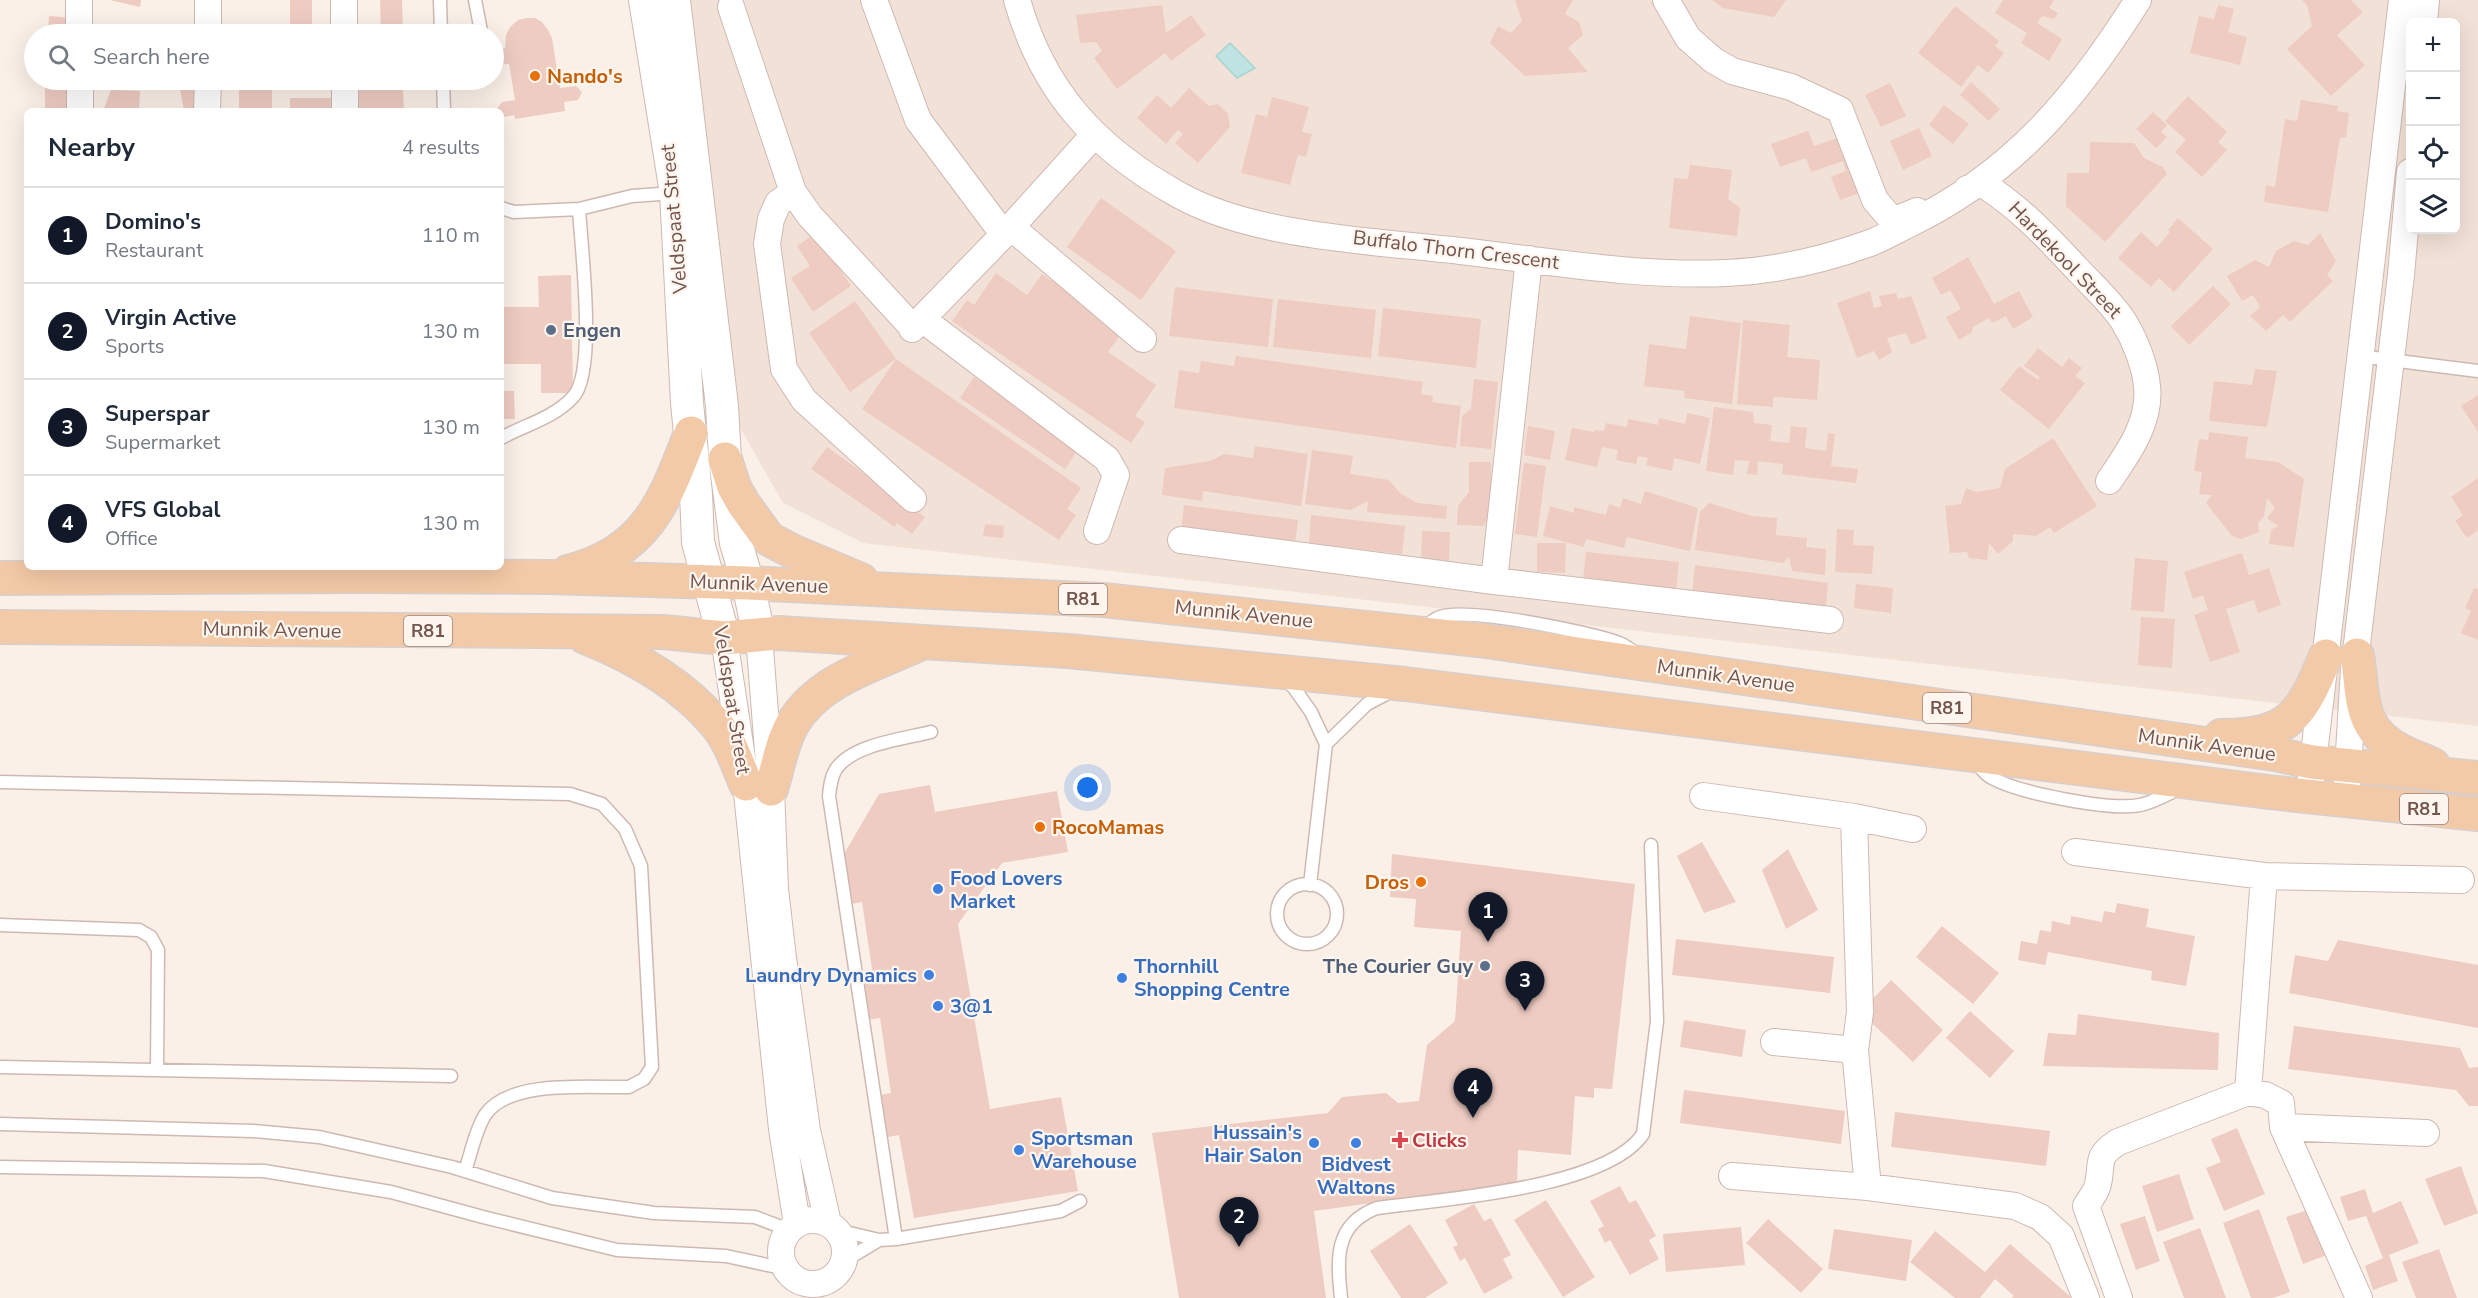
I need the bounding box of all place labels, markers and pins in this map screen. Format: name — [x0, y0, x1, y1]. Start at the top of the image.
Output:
place label: Nando's — [547, 63, 623, 90]
marker: Nando's — [528, 69, 542, 83]
place label: Engen — [563, 317, 621, 344]
marker: Engen — [544, 323, 558, 337]
place label: RocoMamas — [1052, 814, 1165, 841]
marker: RocoMamas — [1033, 820, 1047, 834]
place label: Food Lovers Market — [950, 865, 1063, 915]
place label: Dros — [1365, 869, 1409, 896]
marker: Dros — [1414, 875, 1428, 889]
marker: Food Lovers Market — [931, 882, 945, 896]
pin: 1 — [1468, 892, 1508, 942]
place label: Thornhill Shopping Centre — [1134, 953, 1290, 1003]
place label: The Courier Guy — [1323, 953, 1473, 980]
marker: The Courier Guy — [1478, 959, 1492, 973]
place label: Laundry Dynamics — [745, 962, 917, 989]
pin: 3 — [1506, 962, 1544, 1011]
marker: Laundry Dynamics — [922, 968, 936, 982]
marker: Thornhill Shopping Centre — [1115, 971, 1129, 985]
place label: 3@1 — [950, 993, 993, 1020]
marker: 3@1 — [931, 999, 945, 1013]
pin: 4 — [1454, 1068, 1492, 1118]
place label: Hussain's Hair Salon — [1204, 1119, 1302, 1169]
place label: Sportsman Warehouse — [1031, 1125, 1137, 1175]
place label: Clicks — [1412, 1127, 1467, 1154]
marker: Clicks — [1393, 1133, 1407, 1147]
marker: Hussain's Hair Salon — [1307, 1136, 1321, 1150]
marker: Bidvest Waltons — [1349, 1136, 1363, 1150]
marker: Sportsman Warehouse — [1012, 1143, 1026, 1157]
place label: Bidvest Waltons — [1317, 1151, 1396, 1201]
pin: 2 — [1220, 1198, 1258, 1247]

